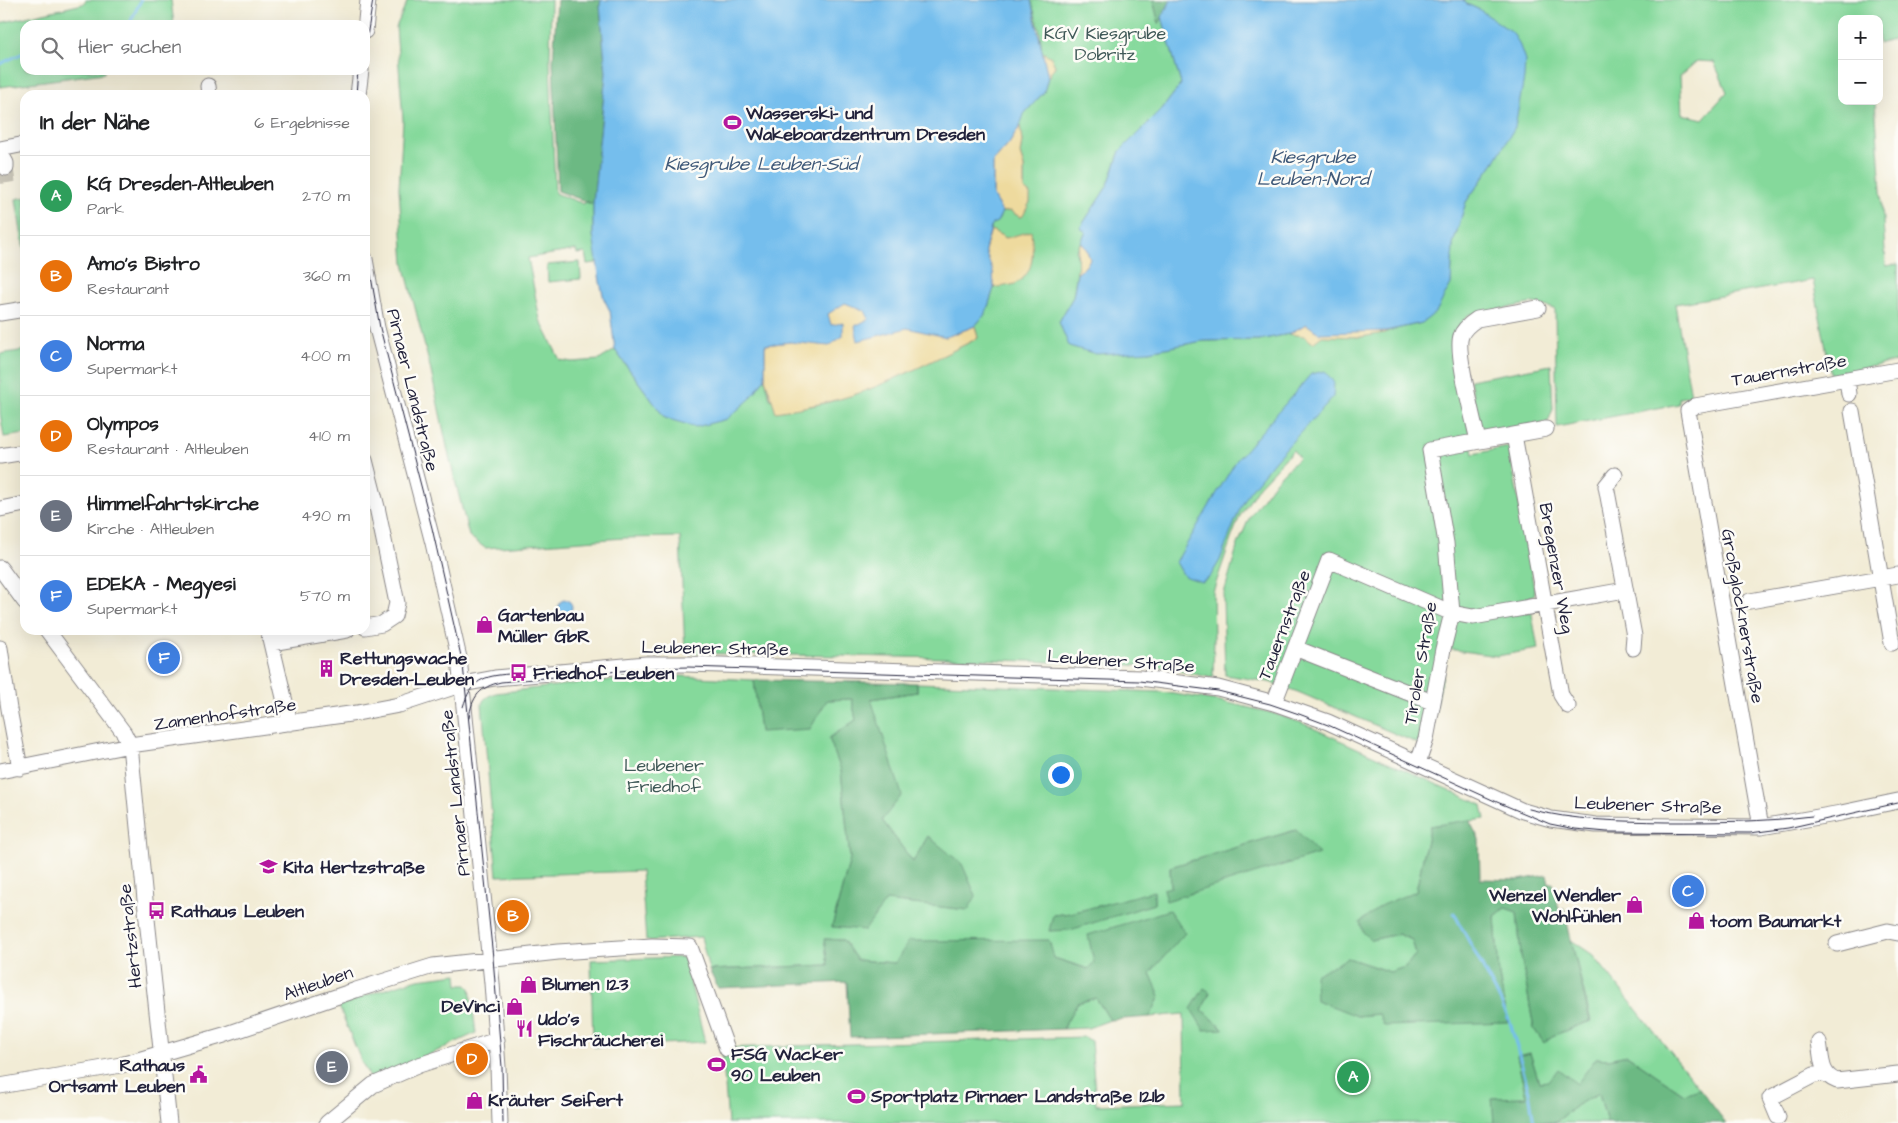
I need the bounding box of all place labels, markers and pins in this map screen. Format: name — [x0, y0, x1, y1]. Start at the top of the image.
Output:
place label: Wasserski- und Wakeboardzentrum Dresden — [745, 101, 985, 147]
sports icon: Wasserski- und Wakeboardzentrum Dresden — [722, 113, 742, 133]
place label: Gartenbau Müller GbR — [498, 603, 590, 649]
shop icon: Gartenbau Müller GbR — [474, 615, 494, 635]
pin: F — [148, 639, 180, 677]
place label: Rettungswache Dresden-Leuben — [340, 646, 474, 692]
building icon: Rettungswache Dresden-Leuben — [316, 658, 336, 678]
place label: Friedhof Leuben — [533, 661, 674, 686]
bus stop icon: Friedhof Leuben — [509, 663, 529, 683]
place label: Kita Hertzstraße — [283, 855, 425, 880]
school or university icon: Kita Hertzstraße — [259, 857, 279, 877]
pin: C — [1672, 872, 1704, 910]
place label: Wenzel Wendler Wohlfühlen — [1488, 883, 1621, 929]
shop icon: Wenzel Wendler Wohlfühlen — [1625, 895, 1645, 915]
pin: B — [497, 897, 529, 935]
place label: Rathaus Leuben — [171, 899, 304, 924]
bus stop icon: Rathaus Leuben — [147, 901, 167, 921]
place label: toom Baumarkt — [1709, 909, 1842, 934]
shop icon: toom Baumarkt — [1686, 911, 1706, 931]
place label: Blumen 123 — [542, 972, 629, 997]
shop icon: Blumen 123 — [518, 974, 538, 994]
place label: DeVinci — [441, 994, 500, 1019]
shop icon: DeVinci — [504, 996, 524, 1016]
place label: Udo's Fischräucherei — [538, 1007, 663, 1053]
restaurant icon: Udo's Fischräucherei — [514, 1019, 534, 1039]
pin: D — [456, 1040, 488, 1078]
place label: FSG Wacker 90 Leuben — [731, 1042, 843, 1088]
pin: E — [316, 1048, 348, 1086]
place label: Rathaus Ortsamt Leuben — [49, 1053, 185, 1099]
sports icon: FSG Wacker 90 Leuben — [707, 1054, 727, 1074]
pin: A — [1337, 1058, 1369, 1096]
public building icon: Rathaus Ortsamt Leuben — [189, 1065, 209, 1085]
place label: Sportplatz Pirnaer Landstraße 121b — [870, 1084, 1165, 1109]
sports icon: Sportplatz Pirnaer Landstraße 121b — [847, 1086, 867, 1106]
place label: Kräuter Seifert — [488, 1088, 624, 1113]
shop icon: Kräuter Seifert — [464, 1090, 484, 1110]

